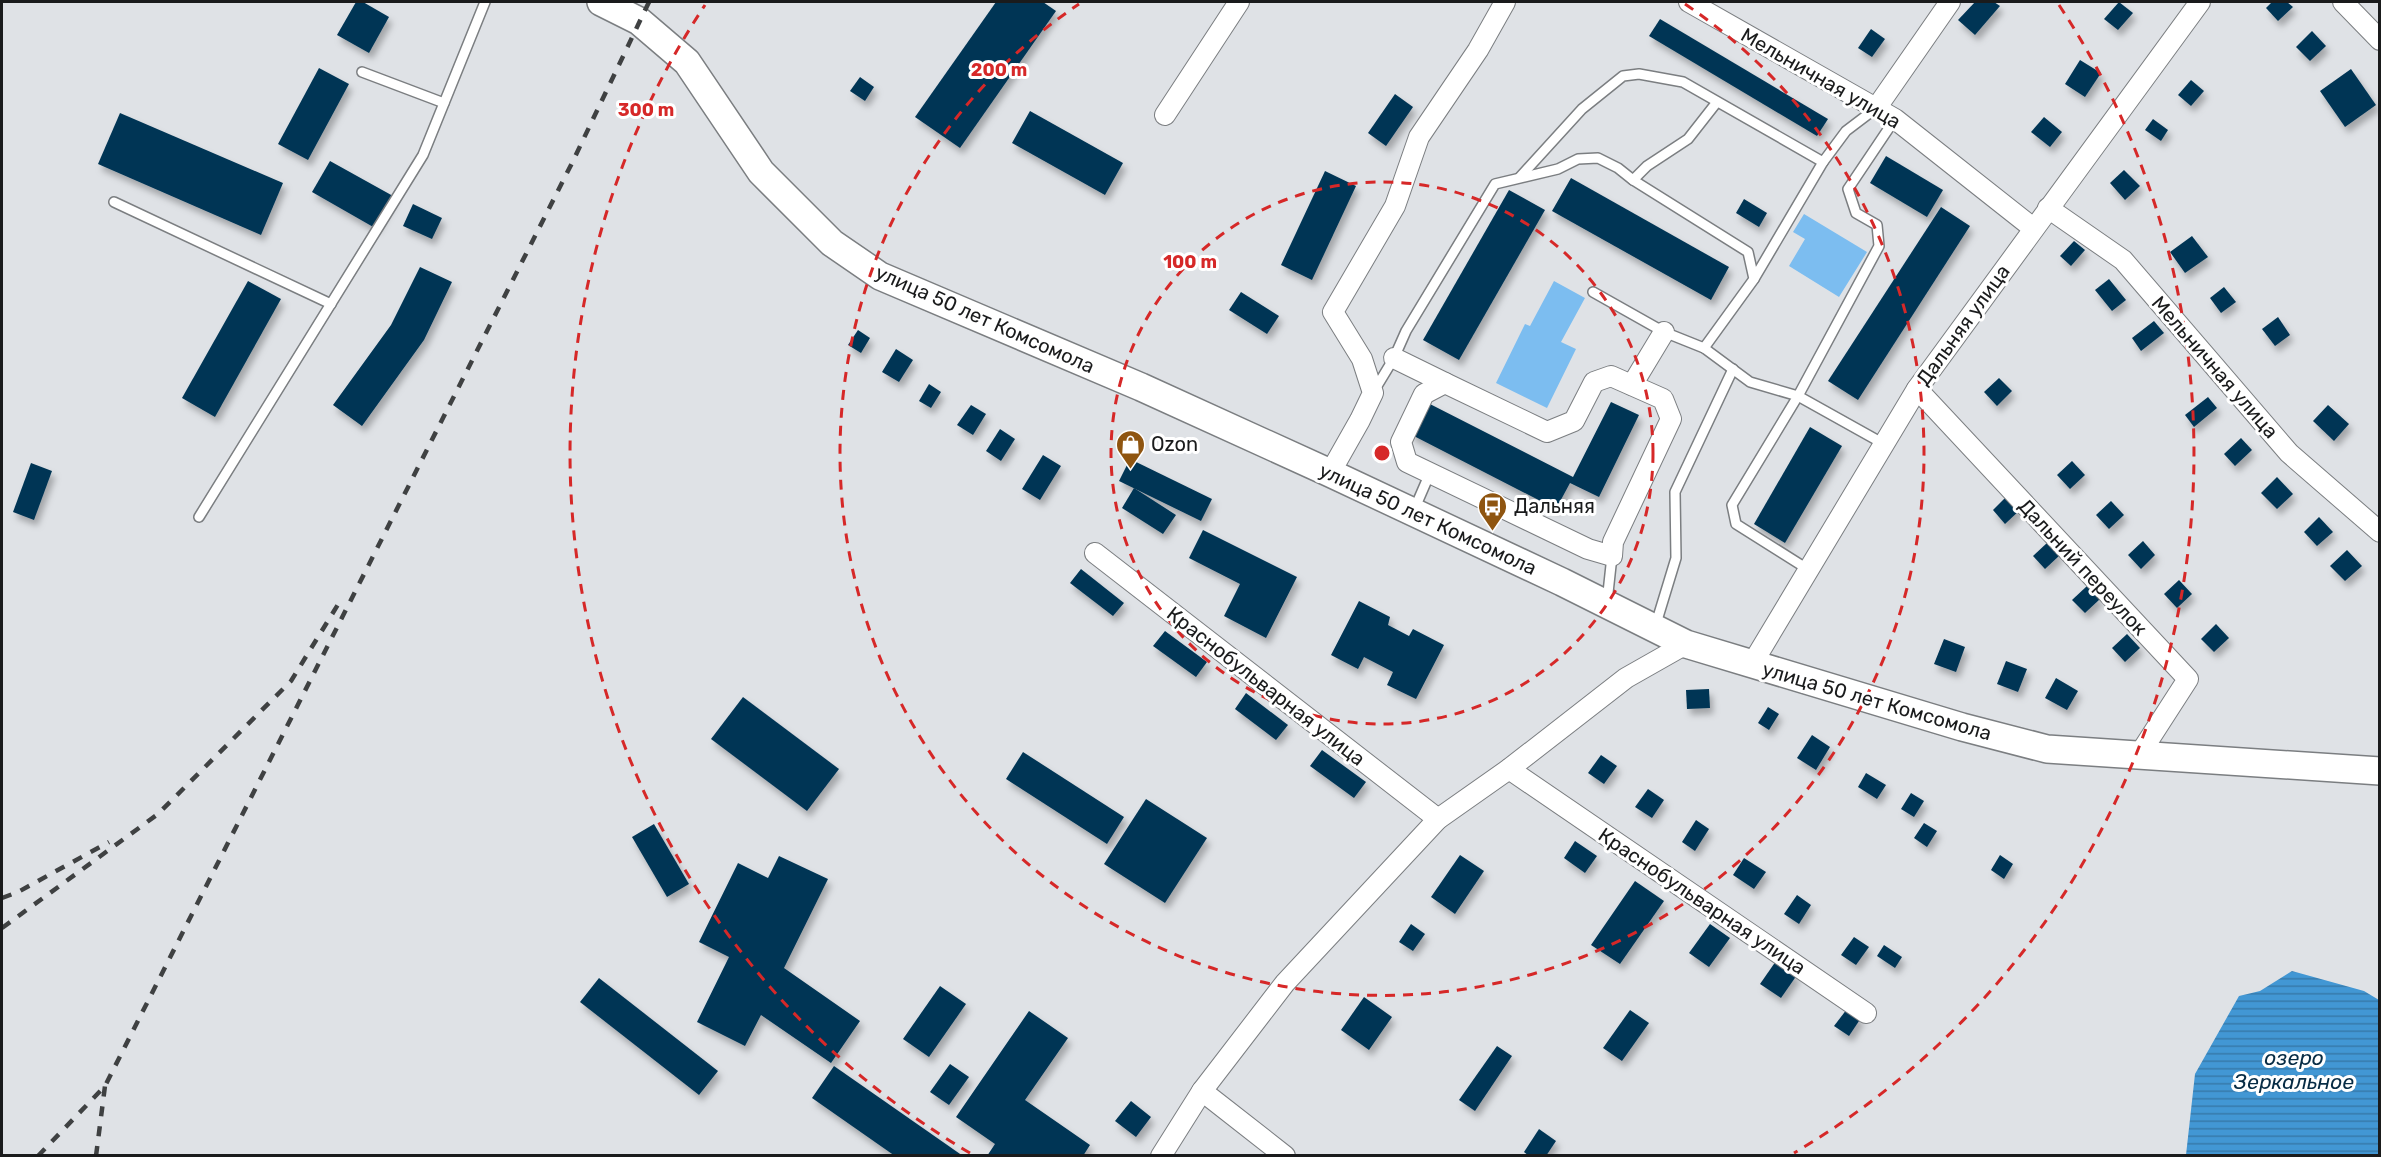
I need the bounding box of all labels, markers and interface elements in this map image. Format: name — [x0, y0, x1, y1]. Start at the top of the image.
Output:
street label: Мельничная улица — [1737, 22, 1905, 134]
text: 200 m — [971, 59, 1027, 81]
text: 300 m — [618, 99, 674, 121]
text: 100 m — [1163, 251, 1217, 273]
street label: улица 50 лет Комсомола — [872, 260, 1098, 378]
street label: Дальняя улица — [1911, 260, 2015, 390]
street label: Мельничная улица — [2147, 291, 2283, 443]
shop icon: Ozon — [1114, 428, 1146, 470]
place label: Ozon — [1151, 432, 1198, 456]
centre of rings — [1372, 443, 1392, 463]
street label: улица 50 лет Комсомола — [1315, 458, 1541, 580]
bus stop icon: Дальняя — [1477, 490, 1509, 532]
place label: Дальняя — [1514, 494, 1595, 518]
street label: Дальний переулок — [2013, 494, 2153, 641]
street label: Краснобульварная улица — [1162, 601, 1370, 771]
street label: улица 50 лет Комсомола — [1760, 657, 1994, 745]
street label: Краснобульварная улица — [1594, 823, 1810, 979]
water label: озеро Зеркальное — [2233, 1045, 2354, 1094]

